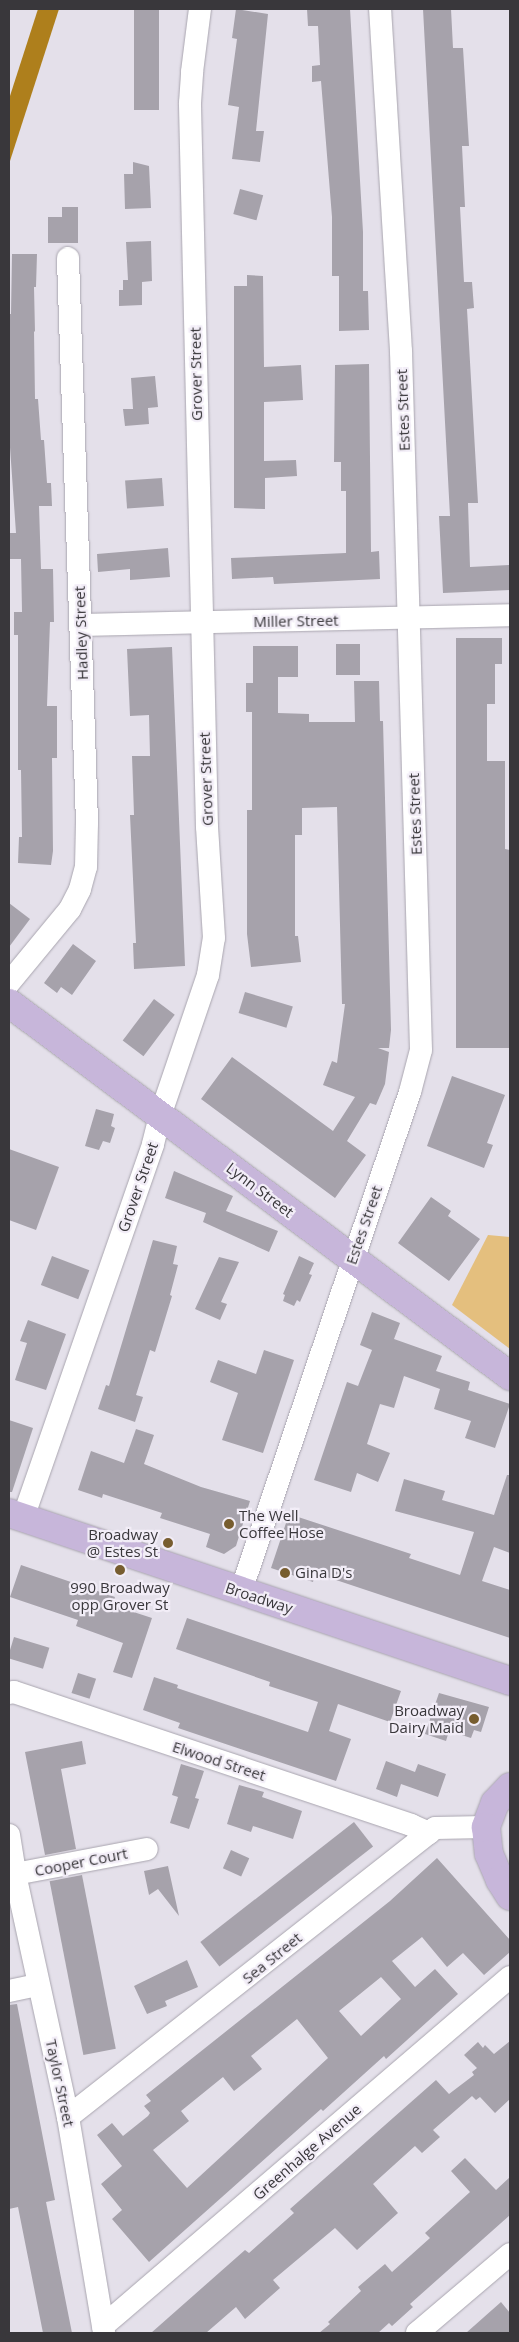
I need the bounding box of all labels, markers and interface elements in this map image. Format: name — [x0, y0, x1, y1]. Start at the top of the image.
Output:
street label: Grover Street — [186, 327, 206, 421]
street label: Estes Street — [393, 369, 413, 451]
street label: Hadley Street — [70, 586, 92, 680]
street label: Miller Street — [253, 611, 339, 631]
street label: Grover Street — [195, 732, 217, 826]
street label: Estes Street — [405, 773, 425, 855]
street label: Grover Street — [114, 1140, 162, 1234]
street label: Lynn Street — [223, 1159, 297, 1221]
street label: Estes Street — [342, 1183, 386, 1267]
place label: The Well Coffee Hose — [239, 1506, 324, 1541]
marker: The Well Coffee Hose — [223, 1518, 235, 1530]
place label: Broadway @ Estes St — [87, 1525, 158, 1560]
marker: Broadway @ Estes St — [162, 1537, 174, 1549]
marker: 990 Broadway opp Grover St — [114, 1564, 126, 1576]
place label: Gina D's — [295, 1564, 352, 1582]
marker: Gina D's — [279, 1567, 291, 1579]
place label: 990 Broadway opp Grover St — [70, 1578, 170, 1613]
street label: Broadway — [223, 1579, 295, 1617]
place label: Broadway Dairy Maid — [389, 1701, 464, 1736]
marker: Broadway Dairy Maid — [468, 1713, 480, 1725]
street label: Elwood Street — [170, 1737, 268, 1785]
street label: Cooper Court — [33, 1844, 129, 1880]
street label: Sea Street — [239, 1929, 305, 1987]
street label: Taylor Street — [42, 2038, 78, 2128]
street label: Greenhalge Avenue — [249, 2100, 365, 2204]

